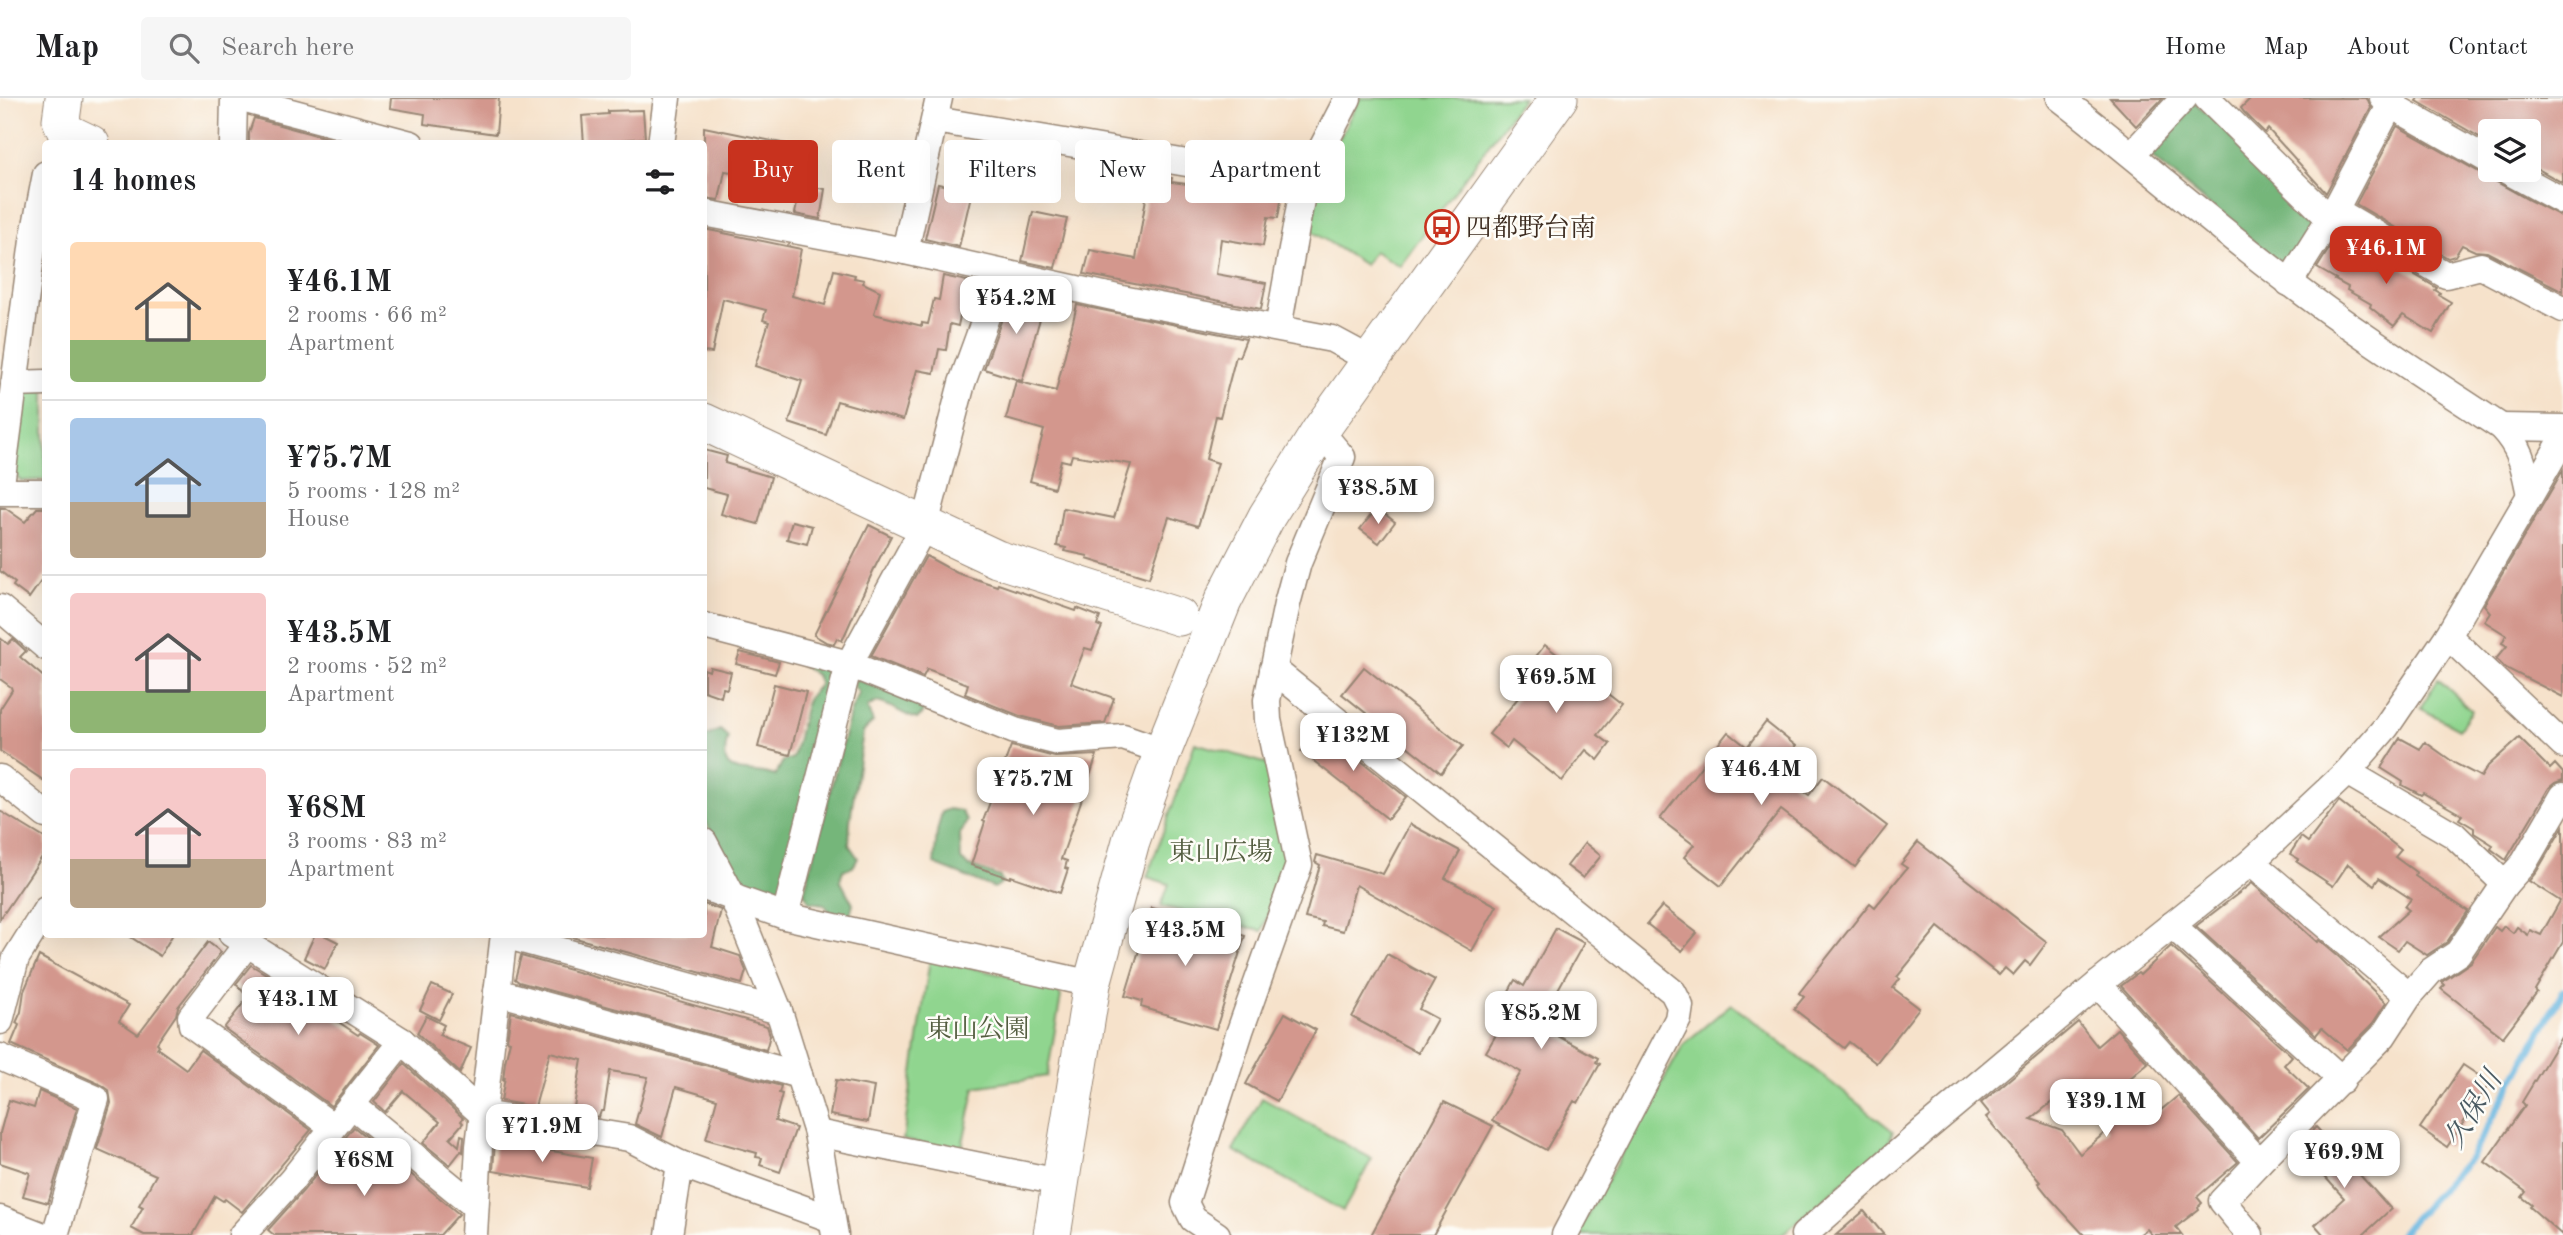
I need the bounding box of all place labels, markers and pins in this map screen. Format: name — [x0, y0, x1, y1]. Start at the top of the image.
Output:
bus stop icon: 四都野台南 — [1423, 208, 1461, 246]
place label: 四都野台南 — [1466, 213, 1596, 242]
pin: ¥46.1M — [2329, 226, 2443, 286]
pin: ¥54.2M — [959, 276, 1073, 336]
pin: ¥38.5M — [1321, 466, 1435, 526]
pin: ¥69.5M — [1499, 656, 1613, 715]
pin: ¥132M — [1304, 714, 1402, 773]
pin: ¥46.4M — [1704, 748, 1818, 807]
pin: ¥75.7M — [976, 758, 1090, 817]
pin: ¥43.5M — [1128, 908, 1242, 968]
pin: ¥43.1M — [241, 978, 355, 1037]
pin: ¥85.2M — [1484, 992, 1598, 1051]
pin: ¥39.1M — [2049, 1080, 2163, 1139]
pin: ¥71.9M — [485, 1104, 599, 1164]
pin: ¥69.9M — [2287, 1130, 2401, 1190]
pin: ¥68M — [323, 1138, 405, 1198]

